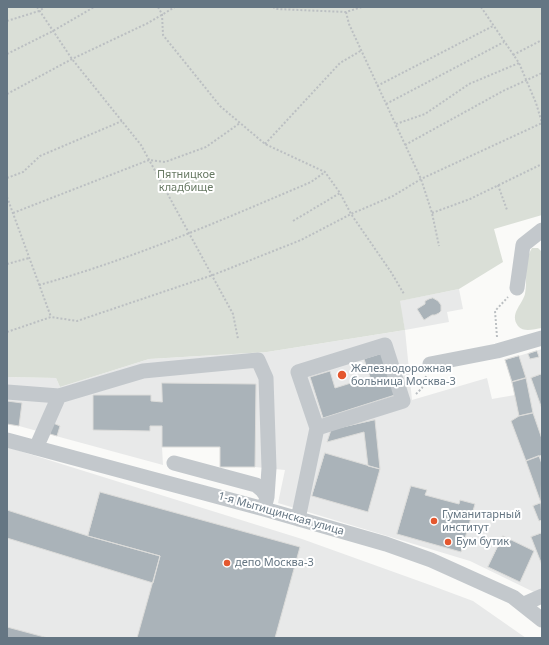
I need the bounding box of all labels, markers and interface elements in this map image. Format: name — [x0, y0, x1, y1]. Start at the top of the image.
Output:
park label: Пятницкое кладбище — [157, 168, 215, 194]
place label: Железнодорожная больница Москва-3 — [351, 362, 456, 388]
marker: Железнодорожная больница Москва-3 — [336, 369, 348, 381]
street label: 1-я Мытищинская улица — [217, 490, 345, 538]
place label: Гуманитарный институт — [442, 508, 521, 534]
marker: Гуманитарный институт — [429, 516, 439, 526]
place label: Бум бутик — [456, 535, 509, 549]
marker: Бум бутик — [443, 537, 453, 547]
place label: депо Москва-3 — [235, 556, 314, 570]
marker: депо Москва-3 — [222, 558, 232, 568]

